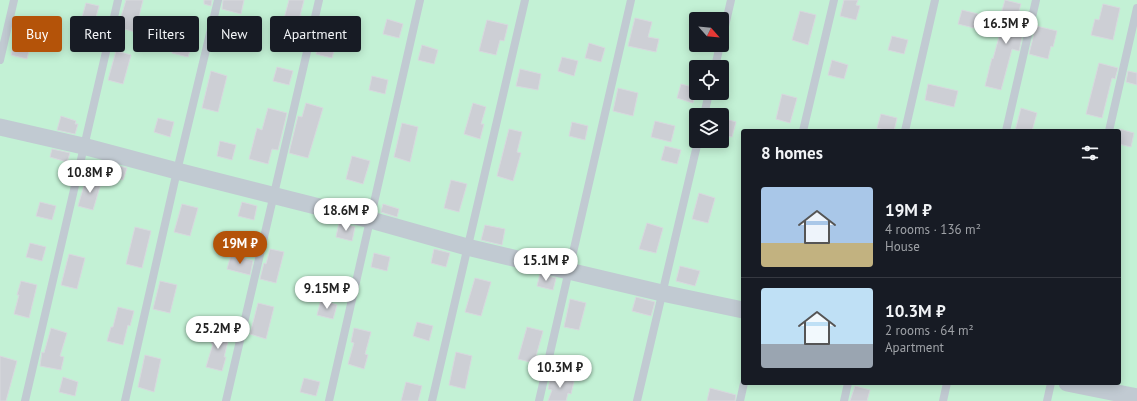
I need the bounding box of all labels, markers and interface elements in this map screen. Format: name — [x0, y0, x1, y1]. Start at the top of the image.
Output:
pin: 16.5M ₽ — [969, 11, 1043, 45]
north arrow — [689, 12, 729, 52]
map controls — [689, 12, 729, 148]
text: 16.5M ₽ — [983, 15, 1029, 32]
chip: Buy — [12, 16, 62, 52]
chip: Rent — [70, 16, 125, 52]
chip: Filters — [133, 16, 199, 52]
chip: New — [207, 16, 262, 52]
chip: Apartment — [270, 16, 361, 52]
button: locate — [689, 60, 729, 100]
button: layers — [689, 108, 729, 148]
text: 8 homes — [761, 142, 823, 164]
icon: filters — [1079, 142, 1101, 164]
pin: 10.8M ₽ — [53, 160, 127, 194]
text: 10.8M ₽ — [67, 164, 113, 181]
pin: 18.6M ₽ — [309, 198, 383, 232]
text: 19M ₽ — [885, 199, 932, 221]
text: 18.6M ₽ — [323, 202, 369, 219]
icon: home — [793, 203, 841, 251]
text: 4 rooms · 136 m² — [885, 221, 981, 238]
pin: 19M ₽ — [212, 231, 268, 265]
text: 19M ₽ — [222, 235, 258, 252]
text: House — [885, 238, 920, 255]
pin: 15.1M ₽ — [509, 248, 583, 282]
text: 15.1M ₽ — [523, 252, 569, 269]
pin: 9.15M ₽ — [290, 276, 364, 310]
text: 9.15M ₽ — [304, 280, 350, 297]
text: 10.3M ₽ — [885, 300, 946, 322]
icon: home — [793, 304, 841, 352]
pin: 25.2M ₽ — [181, 316, 255, 350]
text: 25.2M ₽ — [195, 320, 241, 337]
text: 2 rooms · 64 m² — [885, 322, 974, 339]
text: Apartment — [885, 339, 944, 356]
pin: 10.3M ₽ — [523, 355, 597, 389]
text: 10.3M ₽ — [537, 359, 583, 376]

